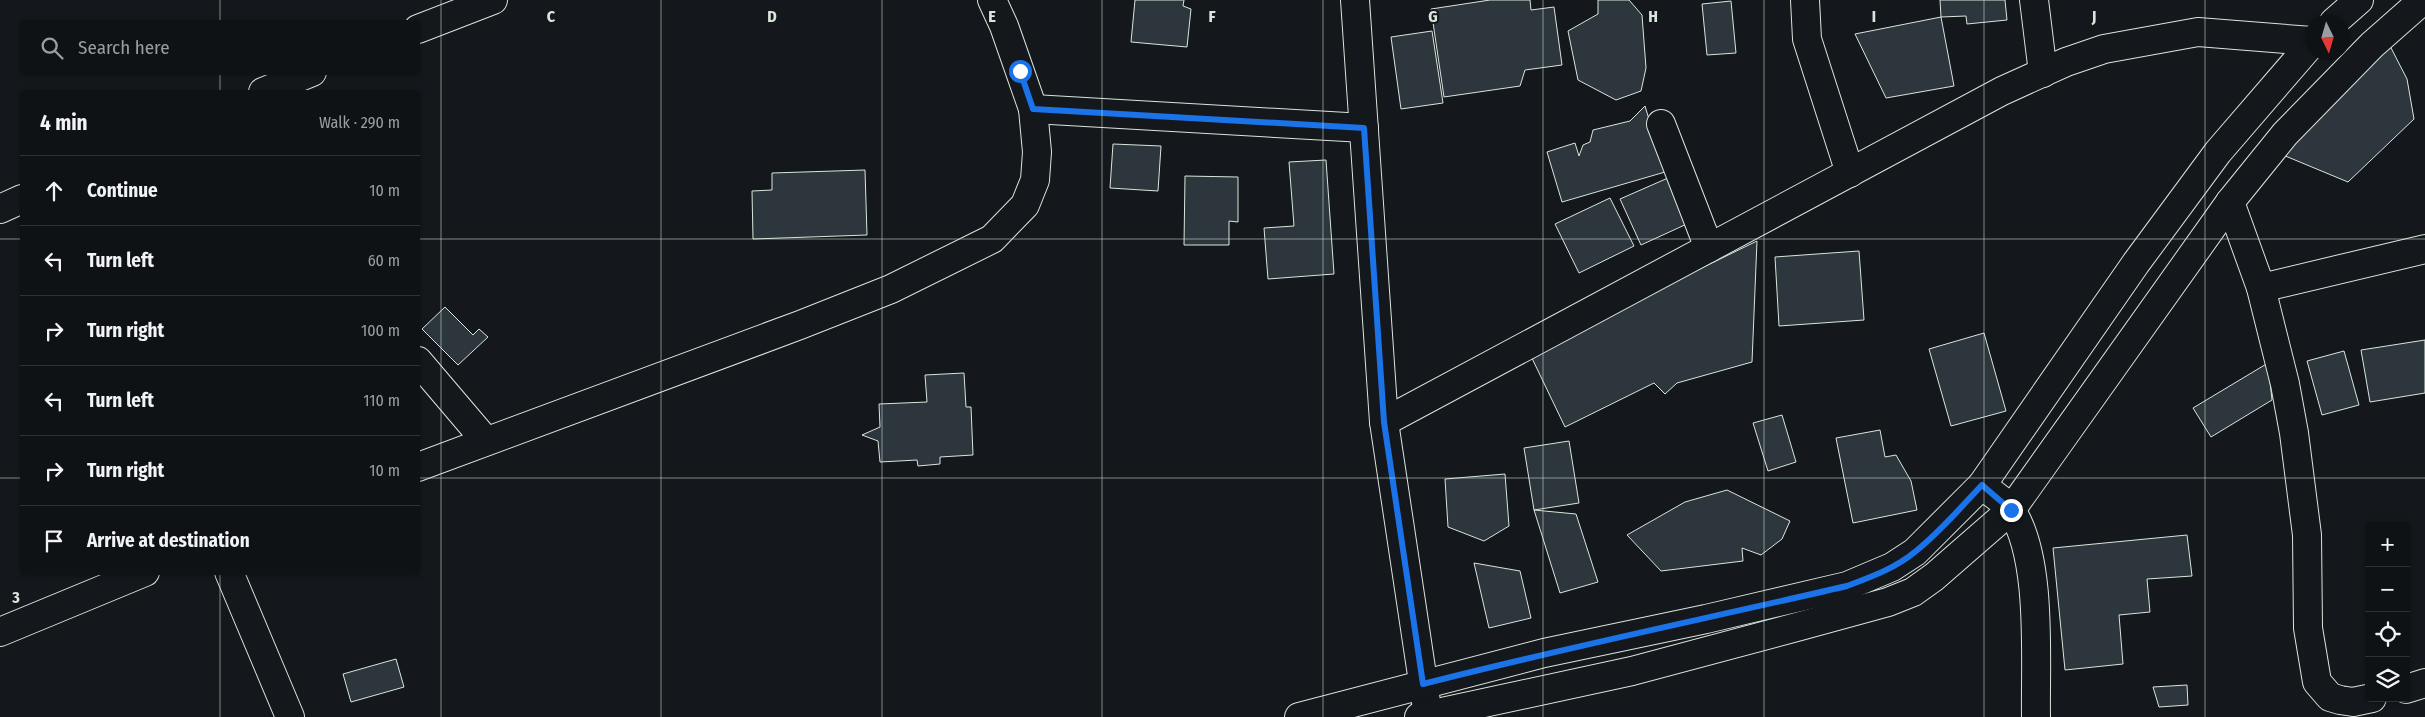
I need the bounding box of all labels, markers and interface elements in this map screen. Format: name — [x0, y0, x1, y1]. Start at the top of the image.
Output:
text: C — [547, 7, 556, 26]
text: D — [767, 7, 777, 26]
text: E — [988, 7, 996, 26]
text: F — [1208, 7, 1216, 26]
text: G — [1428, 7, 1438, 26]
text: H — [1648, 7, 1658, 26]
text: I — [1872, 7, 1876, 26]
text: J — [2091, 7, 2096, 26]
north arrow — [2305, 15, 2350, 60]
search box — [20, 20, 420, 75]
icon: search — [38, 34, 66, 62]
text: Search here — [78, 36, 170, 59]
route start — [1009, 60, 1032, 83]
text: 4 min — [40, 110, 88, 136]
text: Walk · 290 m — [319, 113, 400, 132]
icon: ahead — [40, 177, 68, 205]
text: Continue — [87, 179, 158, 202]
text: 10 m — [369, 181, 400, 200]
icon: left — [40, 247, 68, 275]
text: Turn left — [87, 249, 154, 272]
text: 60 m — [368, 251, 400, 270]
icon: right — [40, 317, 68, 345]
text: Turn right — [87, 319, 164, 342]
text: 100 m — [361, 321, 400, 340]
icon: left — [40, 387, 68, 415]
text: Turn left — [87, 389, 154, 412]
text: 110 m — [363, 391, 400, 410]
icon: right — [40, 457, 68, 485]
text: Turn right — [87, 459, 164, 482]
text: 10 m — [369, 461, 400, 480]
route end — [2000, 499, 2023, 522]
map controls — [2365, 522, 2410, 702]
button: + — [2365, 522, 2410, 567]
icon: arrive — [40, 527, 68, 555]
text: Arrive at destination — [87, 529, 250, 552]
button: − — [2365, 567, 2410, 612]
text: 3 — [11, 588, 20, 607]
button: locate — [2365, 612, 2410, 657]
button: layers — [2365, 657, 2410, 702]

